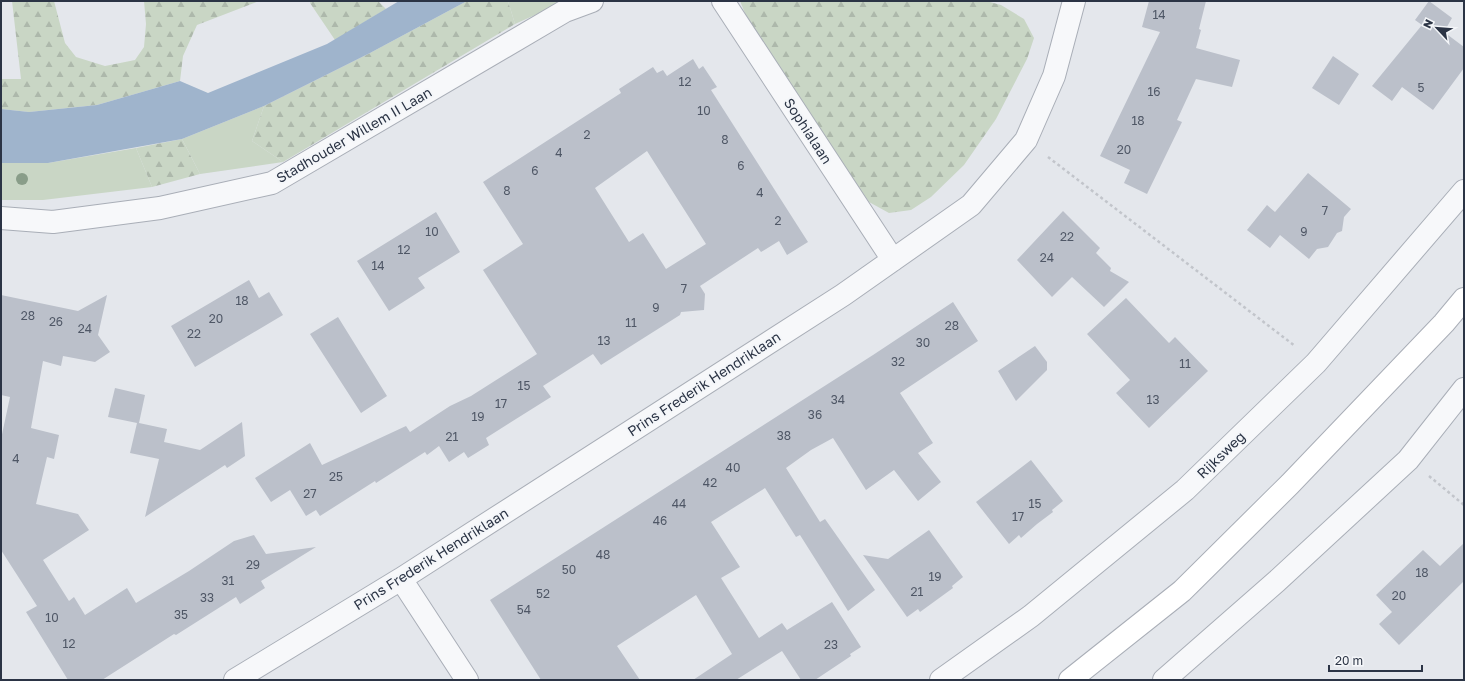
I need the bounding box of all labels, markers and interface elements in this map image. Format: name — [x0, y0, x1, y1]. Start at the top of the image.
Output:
house number: 14 — [1152, 7, 1166, 22]
north arrow — [1417, 8, 1457, 48]
text: N — [1420, 17, 1435, 30]
house number: 12 — [679, 74, 691, 89]
house number: 5 — [1418, 80, 1425, 95]
street label: Stadhouder Willem II Laan — [273, 83, 435, 186]
house number: 16 — [1147, 84, 1161, 99]
street label: Sophialaan — [781, 95, 836, 167]
house number: 10 — [697, 103, 711, 118]
house number: 18 — [1131, 113, 1145, 128]
house number: 2 — [584, 127, 591, 142]
house number: 8 — [721, 132, 729, 147]
house number: 20 — [1117, 142, 1131, 157]
house number: 4 — [555, 145, 563, 160]
house number: 6 — [737, 158, 745, 173]
house number: 6 — [531, 163, 539, 178]
house number: 8 — [503, 183, 511, 198]
house number: 4 — [756, 185, 764, 200]
house number: 7 — [1322, 203, 1328, 218]
house number: 2 — [775, 213, 782, 228]
house number: 10 — [425, 224, 439, 239]
house number: 9 — [1300, 224, 1308, 239]
house number: 22 — [1060, 229, 1074, 244]
house number: 12 — [398, 242, 410, 257]
house number: 24 — [1040, 250, 1054, 265]
house number: 14 — [371, 258, 385, 273]
house number: 7 — [681, 281, 687, 296]
house number: 18 — [235, 293, 249, 308]
house number: 9 — [652, 300, 660, 315]
house number: 28 — [21, 308, 35, 323]
house number: 20 — [209, 311, 223, 326]
house number: 26 — [49, 314, 63, 329]
house number: 11 — [625, 315, 637, 330]
house number: 28 — [945, 318, 959, 333]
house number: 24 — [78, 321, 92, 336]
house number: 22 — [187, 326, 201, 341]
street label: Prins Frederik Hendriklaan — [624, 328, 783, 439]
house number: 13 — [598, 333, 610, 348]
house number: 30 — [916, 335, 930, 350]
house number: 32 — [891, 354, 905, 369]
house number: 11 — [1179, 356, 1191, 371]
house number: 15 — [518, 378, 530, 393]
house number: 34 — [831, 392, 845, 407]
house number: 13 — [1147, 392, 1159, 407]
house number: 17 — [495, 396, 507, 411]
house number: 36 — [808, 407, 822, 422]
house number: 19 — [471, 409, 485, 424]
house number: 38 — [777, 428, 791, 443]
street label: Rijksweg — [1193, 428, 1248, 482]
house number: 21 — [446, 429, 459, 444]
house number: 4 — [12, 451, 20, 466]
house number: 40 — [726, 460, 740, 475]
house number: 25 — [329, 469, 343, 484]
house number: 42 — [703, 475, 717, 490]
house number: 27 — [303, 486, 317, 501]
house number: 44 — [672, 496, 686, 511]
house number: 15 — [1029, 496, 1041, 511]
street label: Prins Frederik Hendriklaan — [350, 504, 511, 613]
house number: 17 — [1012, 509, 1024, 524]
house number: 46 — [653, 513, 667, 528]
house number: 48 — [596, 547, 610, 562]
house number: 29 — [246, 557, 260, 572]
house number: 50 — [562, 562, 576, 577]
house number: 18 — [1415, 565, 1429, 580]
house number: 19 — [928, 569, 942, 584]
house number: 31 — [222, 573, 235, 588]
house number: 21 — [911, 584, 924, 599]
house number: 52 — [536, 586, 550, 601]
house number: 20 — [1392, 588, 1406, 603]
house number: 33 — [200, 590, 214, 605]
house number: 54 — [517, 602, 531, 617]
house number: 35 — [174, 607, 188, 622]
house number: 10 — [45, 610, 59, 625]
house number: 12 — [63, 636, 75, 651]
house number: 23 — [824, 637, 838, 652]
scale bar — [1329, 647, 1422, 673]
text: 20 m — [1335, 653, 1363, 668]

